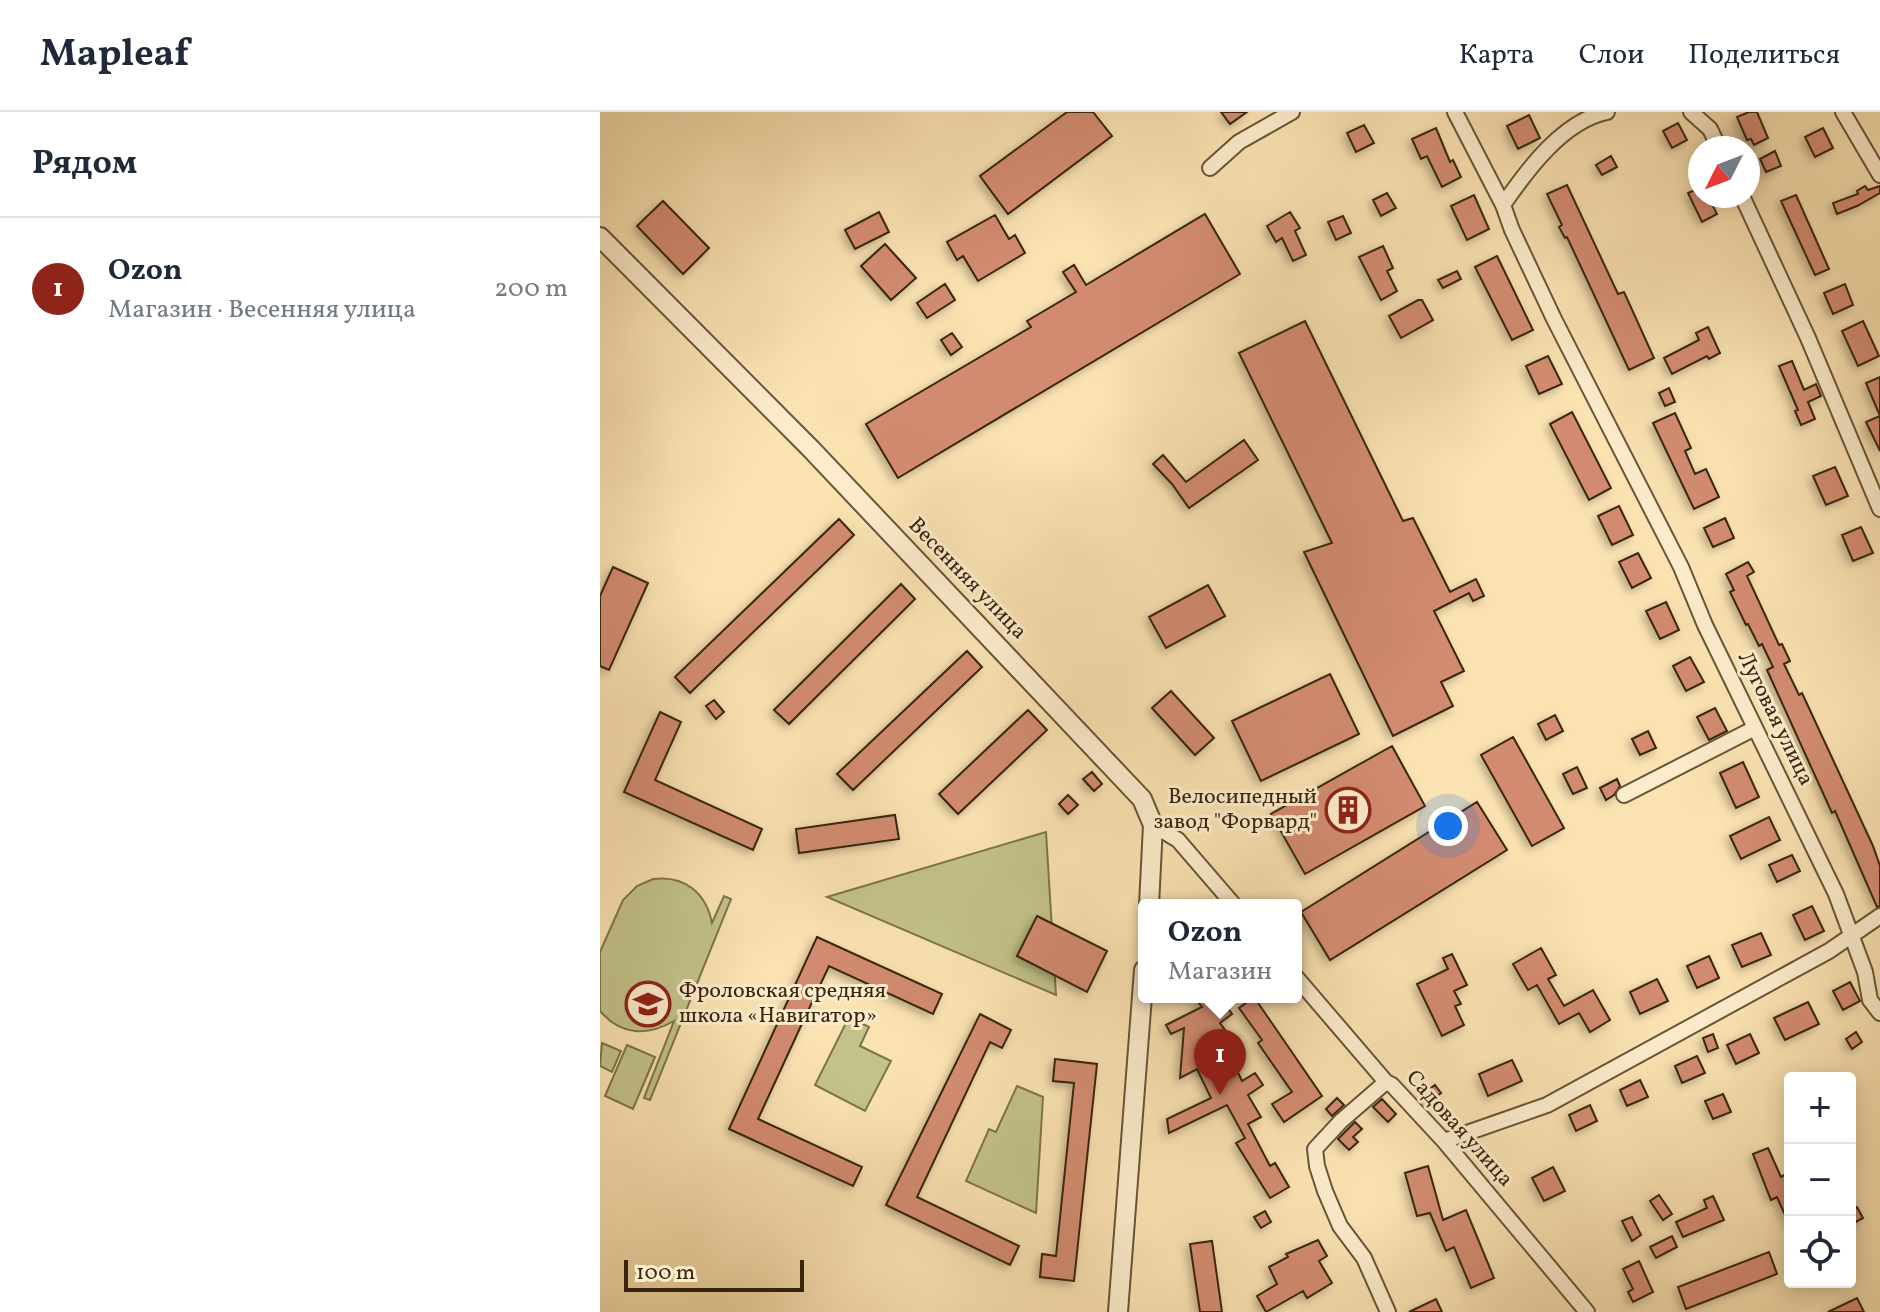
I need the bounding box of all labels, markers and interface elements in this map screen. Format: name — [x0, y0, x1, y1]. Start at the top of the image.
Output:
text: Mapleaf — [40, 29, 189, 82]
text: Карта — [1459, 36, 1535, 75]
text: Слои — [1579, 36, 1644, 75]
text: Поделиться — [1688, 36, 1840, 75]
north arrow — [1688, 136, 1760, 208]
text: Рядом — [32, 141, 137, 188]
text: Ozon — [108, 250, 182, 292]
text: 1 — [53, 271, 63, 307]
text: 200 m — [494, 271, 568, 307]
text: Магазин · Весенняя улица — [108, 292, 416, 328]
street label: Весенняя улица — [901, 511, 1033, 647]
street label: Луговая улица — [1729, 647, 1821, 791]
place label: Велосипедный завод "Форвард" — [1154, 782, 1317, 838]
building icon: Велосипедный завод "Форвард" — [1324, 786, 1372, 834]
your location — [1428, 806, 1468, 846]
popup — [1138, 899, 1302, 1003]
text: Ozon — [1168, 912, 1242, 954]
text: Магазин — [1168, 954, 1272, 990]
place label: Фроловская средняя школа «Навигатор» — [679, 976, 886, 1032]
school or university icon: Фроловская средняя школа «Навигатор» — [624, 980, 672, 1028]
pin: 1 — [1194, 1029, 1246, 1095]
street label: Садовая улица — [1398, 1064, 1520, 1194]
map controls — [1784, 1072, 1856, 1288]
button: + — [1784, 1072, 1856, 1144]
button: − — [1784, 1144, 1856, 1216]
button: locate — [1784, 1216, 1856, 1288]
scale bar — [624, 1256, 804, 1292]
text: 100 m — [636, 1258, 695, 1289]

